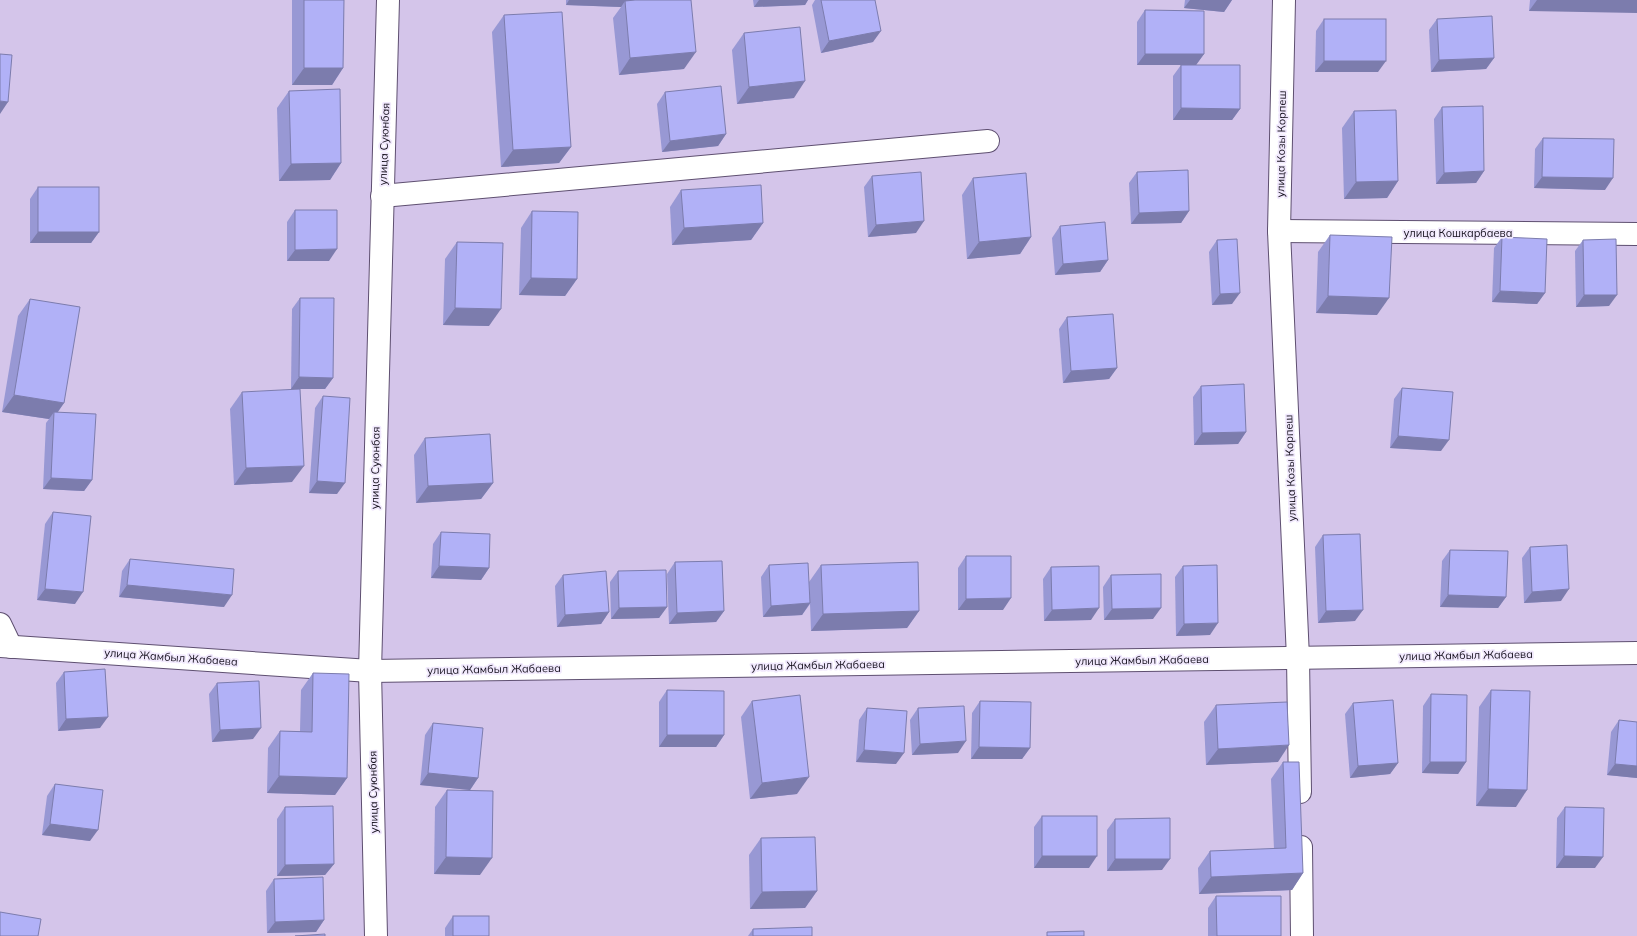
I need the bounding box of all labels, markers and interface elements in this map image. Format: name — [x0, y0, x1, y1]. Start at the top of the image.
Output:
street label: улица Козы Корпеш — [1273, 90, 1289, 198]
street label: улица Суюнбая — [376, 102, 392, 186]
street label: улица Кошкарбаева — [1404, 226, 1512, 240]
street label: улица Козы Корпеш — [1281, 414, 1299, 522]
street label: улица Суюнбая — [367, 427, 383, 509]
street label: улица Жамбыл Жабаева — [104, 645, 238, 669]
street label: улица Жамбыл Жабаева — [1399, 647, 1533, 663]
street label: улица Жамбыл Жабаева — [1075, 652, 1209, 668]
street label: улица Жамбыл Жабаева — [751, 657, 885, 673]
street label: улица Жамбыл Жабаева — [427, 661, 561, 677]
street label: улица Суюнбая — [365, 751, 381, 833]

